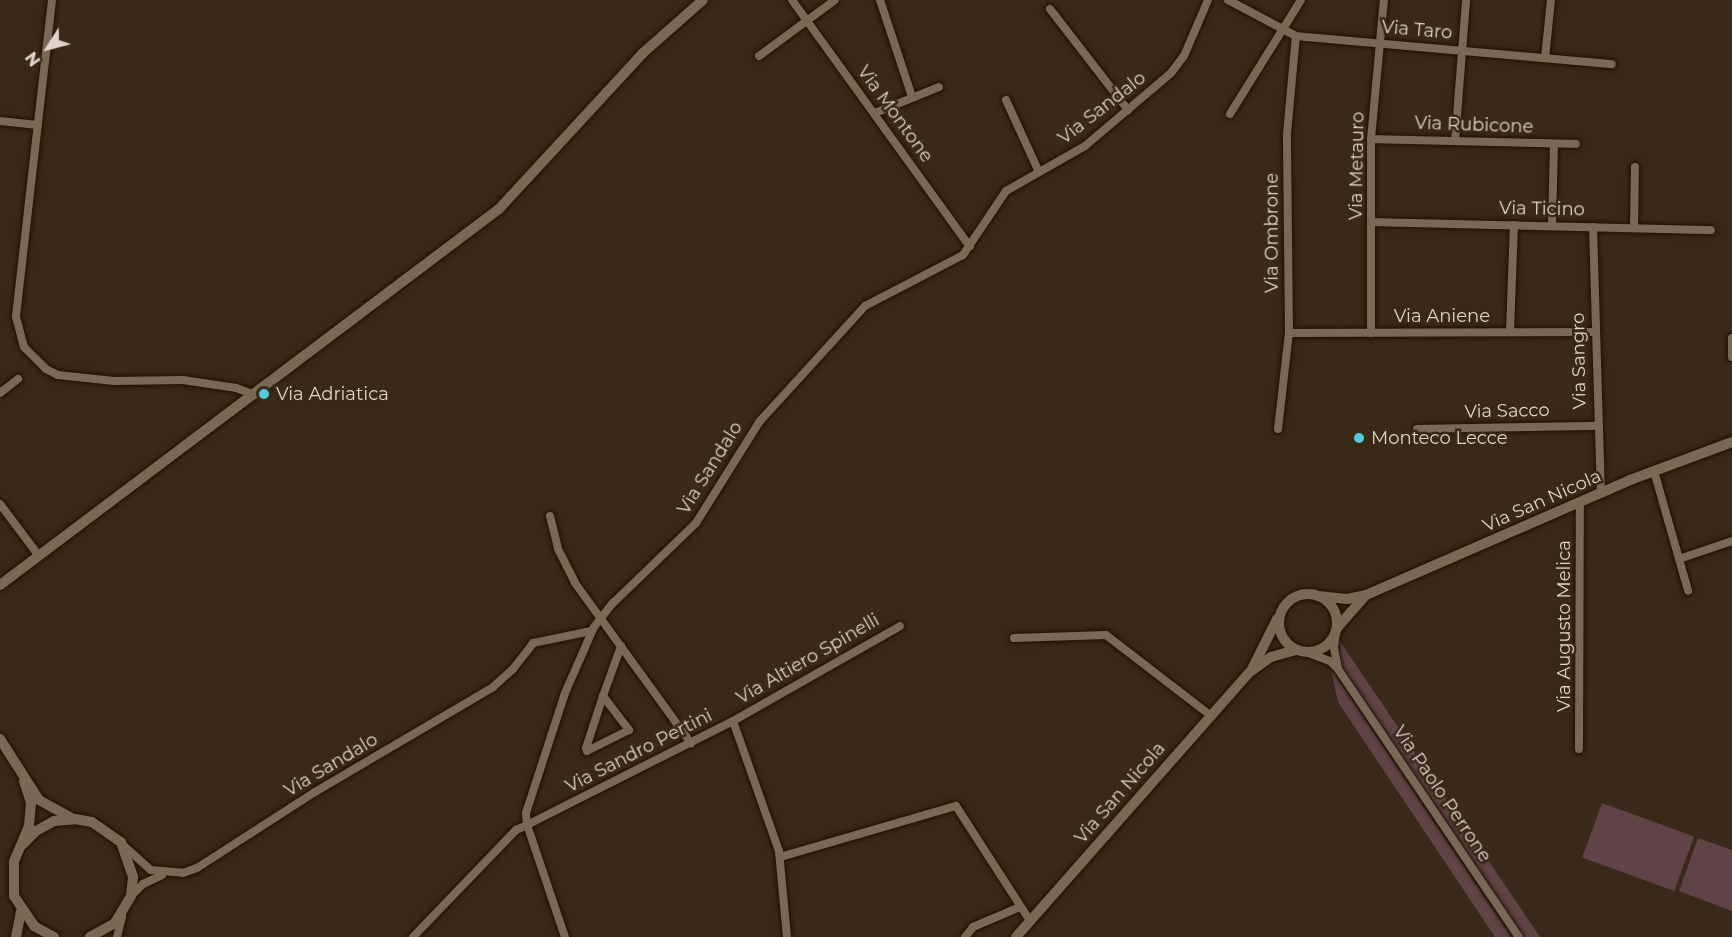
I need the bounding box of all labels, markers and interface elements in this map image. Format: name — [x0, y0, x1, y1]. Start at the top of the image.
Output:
street label: Via Taro — [1381, 16, 1453, 44]
north arrow — [18, 18, 78, 78]
text: N — [22, 48, 45, 70]
street label: Via Montone — [853, 61, 937, 167]
street label: Via Sandalo — [1054, 67, 1150, 149]
street label: Via Metauro — [1345, 112, 1369, 220]
street label: Via Rubicone — [1414, 112, 1534, 138]
street label: Via Ombrone — [1261, 173, 1283, 293]
street label: Via Ticino — [1499, 197, 1585, 221]
street label: Via Aniene — [1394, 305, 1490, 327]
street label: Via Sangro — [1567, 312, 1591, 410]
place label: Via Adriatica — [276, 383, 389, 405]
marker: Via Adriatica — [257, 387, 271, 401]
street label: Via Sacco — [1464, 399, 1550, 423]
street label: Via Sandalo — [673, 418, 747, 518]
place label: Monteco Lecce — [1371, 427, 1508, 449]
marker: Monteco Lecce — [1352, 431, 1366, 445]
street label: Via San Nicola — [1480, 465, 1604, 537]
street label: Via Augusto Melica — [1553, 540, 1575, 712]
street label: Via Altiero Spinelli — [733, 609, 883, 709]
street label: Via Sandro Pertini — [562, 705, 716, 797]
street label: Via Paolo Perrone — [1388, 722, 1496, 866]
street label: Via Sandalo — [280, 729, 382, 801]
street label: Via San Nicola — [1070, 738, 1170, 848]

